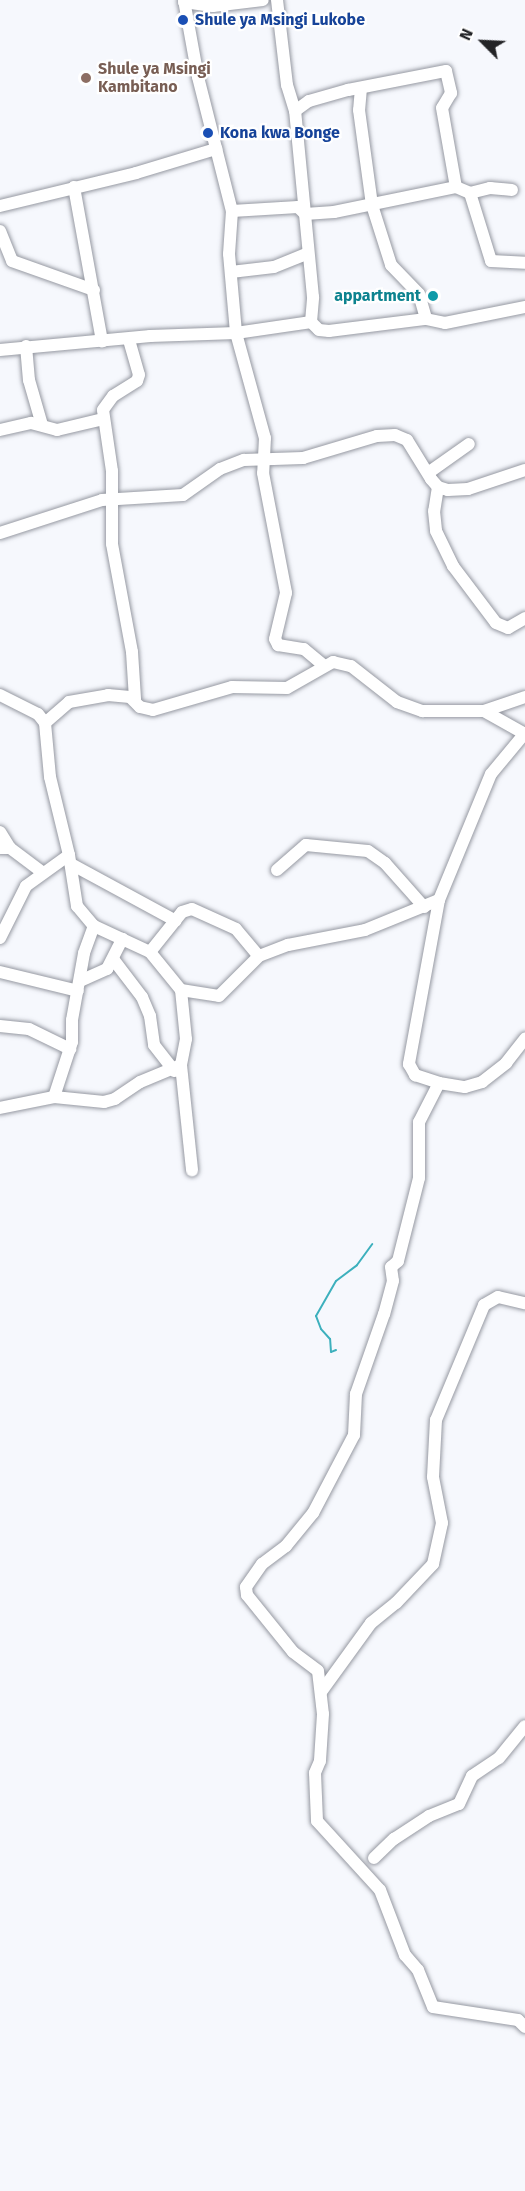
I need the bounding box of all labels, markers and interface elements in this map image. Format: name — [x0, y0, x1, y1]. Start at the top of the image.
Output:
place label: Shule ya Msingi Lukobe — [195, 10, 365, 30]
north arrow — [453, 12, 513, 72]
marker: Shule ya Msingi Lukobe — [176, 13, 190, 27]
text: N — [455, 26, 477, 43]
place label: Shule ya Msingi Kambitano — [98, 59, 211, 97]
marker: Shule ya Msingi Kambitano — [79, 71, 93, 85]
place label: Kona kwa Bonge — [220, 123, 340, 143]
marker: Kona kwa Bonge — [201, 126, 215, 140]
place label: appartment — [334, 286, 421, 306]
marker: appartment — [426, 289, 440, 303]

